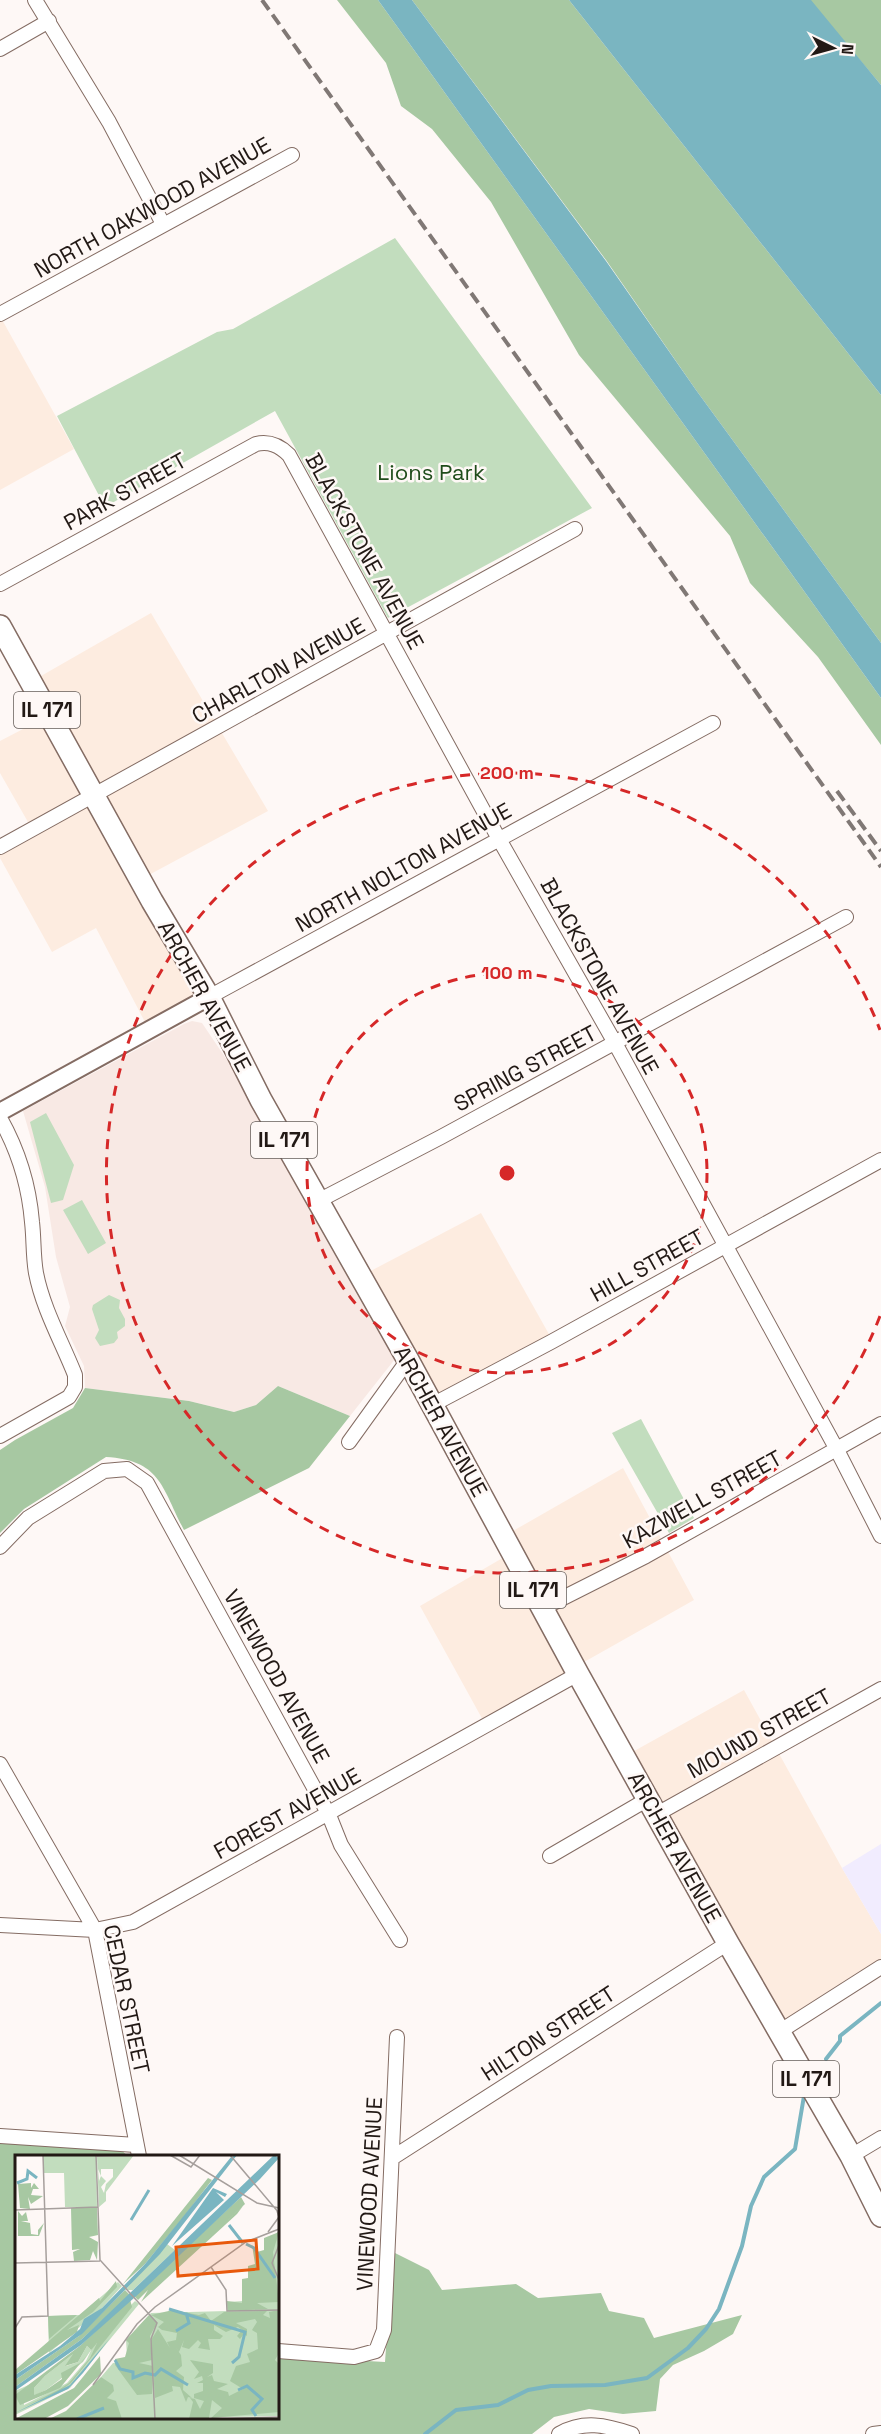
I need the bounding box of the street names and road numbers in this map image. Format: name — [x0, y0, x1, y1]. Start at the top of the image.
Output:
street label: NORTH OAKWOOD AVENUE — [29, 130, 275, 284]
street label: PARK STREET — [59, 446, 191, 536]
street label: BLACKSTONE AVENUE — [299, 448, 431, 654]
street label: CHARLTON AVENUE — [187, 611, 369, 729]
road number: IL 171 — [14, 692, 80, 728]
street label: NORTH NOLTON AVENUE — [290, 796, 516, 938]
street label: BLACKSTONE AVENUE — [534, 873, 666, 1079]
street label: ARCHER AVENUE — [152, 916, 258, 1076]
street label: SPRING STREET — [449, 1019, 601, 1117]
road number: IL 171 — [251, 1122, 317, 1158]
street label: HILL STREET — [585, 1222, 709, 1308]
street label: ARCHER AVENUE — [388, 1341, 494, 1501]
street label: KAZWELL STREET — [617, 1444, 787, 1554]
road number: IL 171 — [500, 1572, 566, 1608]
street label: VINEWOOD AVENUE — [218, 1584, 336, 1768]
street label: MOUND STREET — [682, 1682, 836, 1784]
street label: FOREST AVENUE — [209, 1761, 365, 1865]
street label: ARCHER AVENUE — [622, 1767, 728, 1927]
street label: CEDAR STREET — [98, 1922, 156, 2076]
street label: HILTON STREET — [476, 1979, 620, 2087]
road number: IL 171 — [773, 2061, 839, 2097]
street label: VINEWOOD AVENUE — [350, 2096, 388, 2292]

